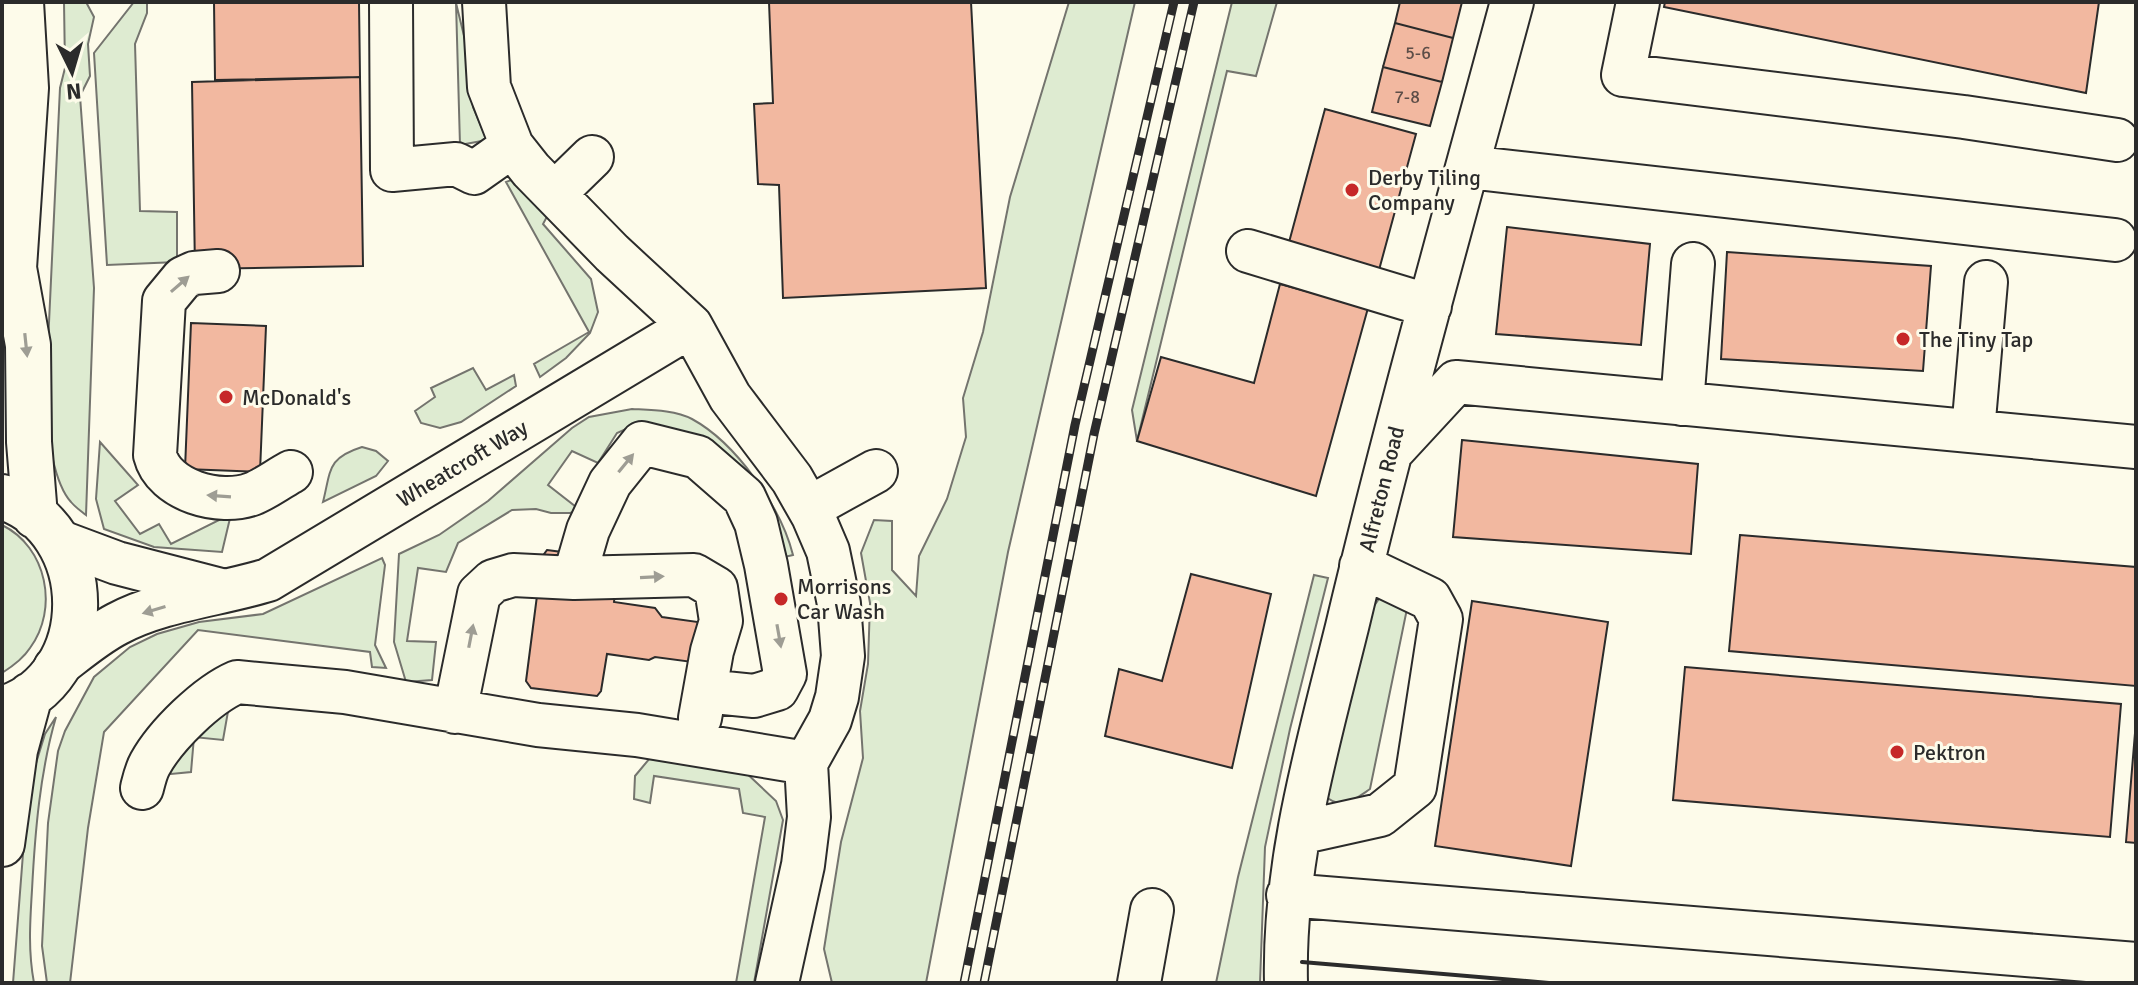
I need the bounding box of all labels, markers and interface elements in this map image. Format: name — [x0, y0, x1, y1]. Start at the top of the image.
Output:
north arrow — [32, 32, 112, 112]
house number: 5-6 — [1405, 42, 1431, 64]
text: N — [65, 77, 83, 106]
house number: 7-8 — [1394, 86, 1420, 108]
place label: Derby Tiling Company — [1368, 164, 1481, 216]
marker: Derby Tiling Company — [1343, 181, 1361, 199]
one-way arrow — [169, 276, 189, 293]
place label: The Tiny Tap — [1919, 326, 2033, 353]
marker: The Tiny Tap — [1894, 330, 1912, 348]
one-way arrow — [20, 333, 33, 358]
place label: McDonald's — [242, 384, 351, 411]
marker: McDonald's — [217, 388, 235, 406]
street label: Wheatcroft Way — [392, 413, 533, 513]
street label: Alfreton Road — [1353, 423, 1410, 555]
one-way arrow — [618, 453, 634, 473]
one-way arrow — [206, 489, 231, 502]
one-way arrow — [640, 570, 665, 583]
place label: Morrisons Car Wash — [797, 573, 891, 625]
marker: Morrisons Car Wash — [772, 590, 790, 608]
one-way arrow — [142, 604, 166, 617]
one-way arrow — [465, 623, 477, 648]
one-way arrow — [774, 624, 786, 649]
place label: Pektron — [1913, 739, 1986, 766]
marker: Pektron — [1888, 743, 1906, 761]

